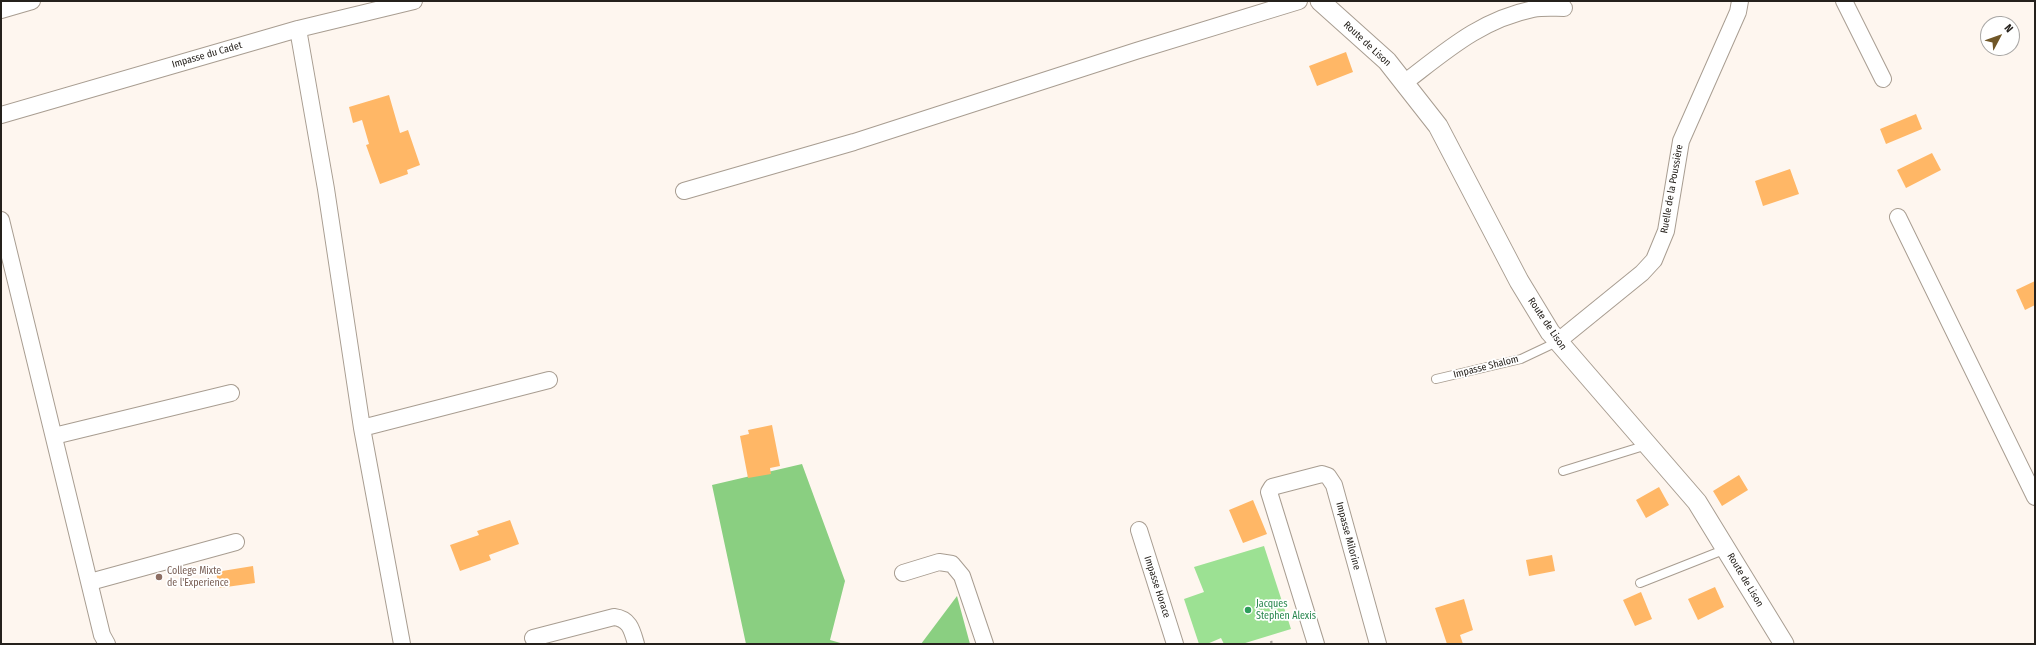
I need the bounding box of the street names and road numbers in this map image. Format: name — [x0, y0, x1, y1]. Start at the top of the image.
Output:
street label: Route de Lison — [1341, 19, 1393, 69]
street label: Impasse du Cadet — [171, 39, 243, 71]
street label: Ruelle de la Poussière — [1658, 144, 1686, 234]
street label: Route de Lison — [1525, 296, 1569, 352]
street label: Impasse Shalom — [1452, 353, 1520, 381]
street label: Impasse Milorine — [1333, 501, 1363, 571]
street label: Route de Lison — [1724, 551, 1766, 609]
street label: Impasse Horace — [1141, 554, 1173, 620]

